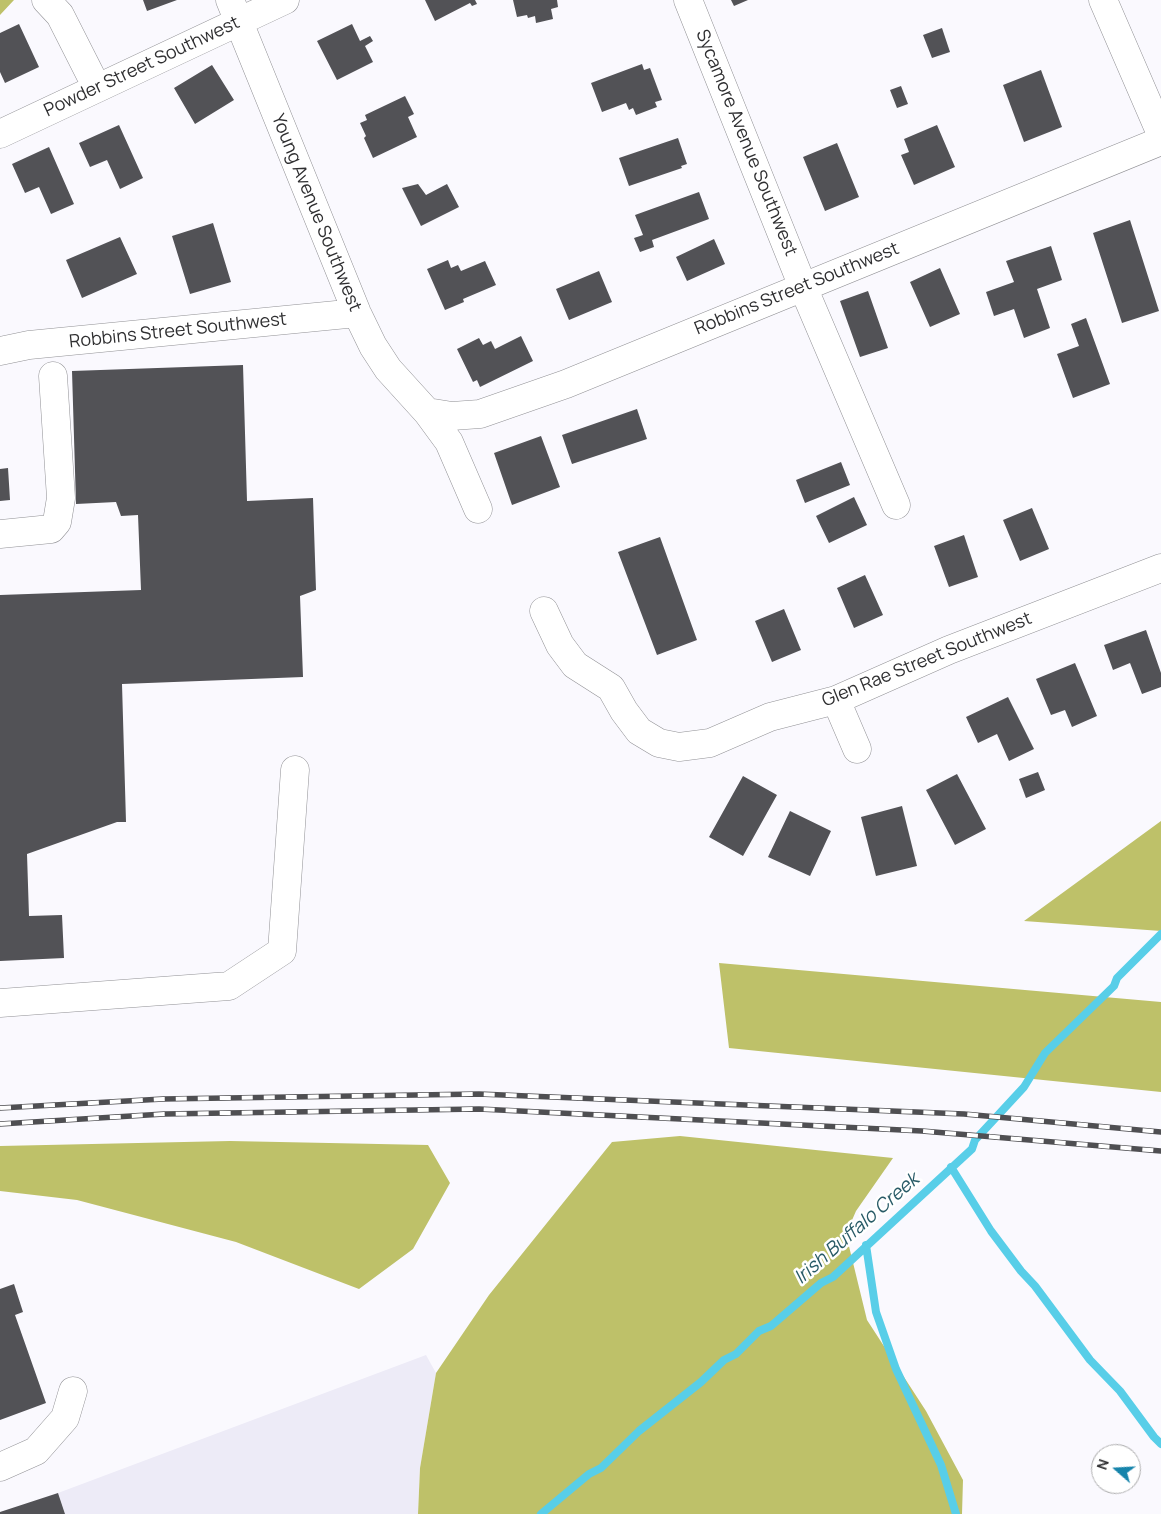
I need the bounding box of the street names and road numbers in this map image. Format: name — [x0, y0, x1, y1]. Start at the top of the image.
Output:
street label: Powder Street Southwest — [41, 12, 243, 122]
street label: Sycamore Avenue Southwest — [691, 27, 801, 259]
street label: Young Avenue Southwest — [266, 111, 366, 315]
street label: Robbins Street Southwest — [692, 238, 902, 340]
street label: Robbins Street Southwest — [68, 309, 288, 353]
street label: Glen Rae Street Southwest — [819, 608, 1035, 712]

